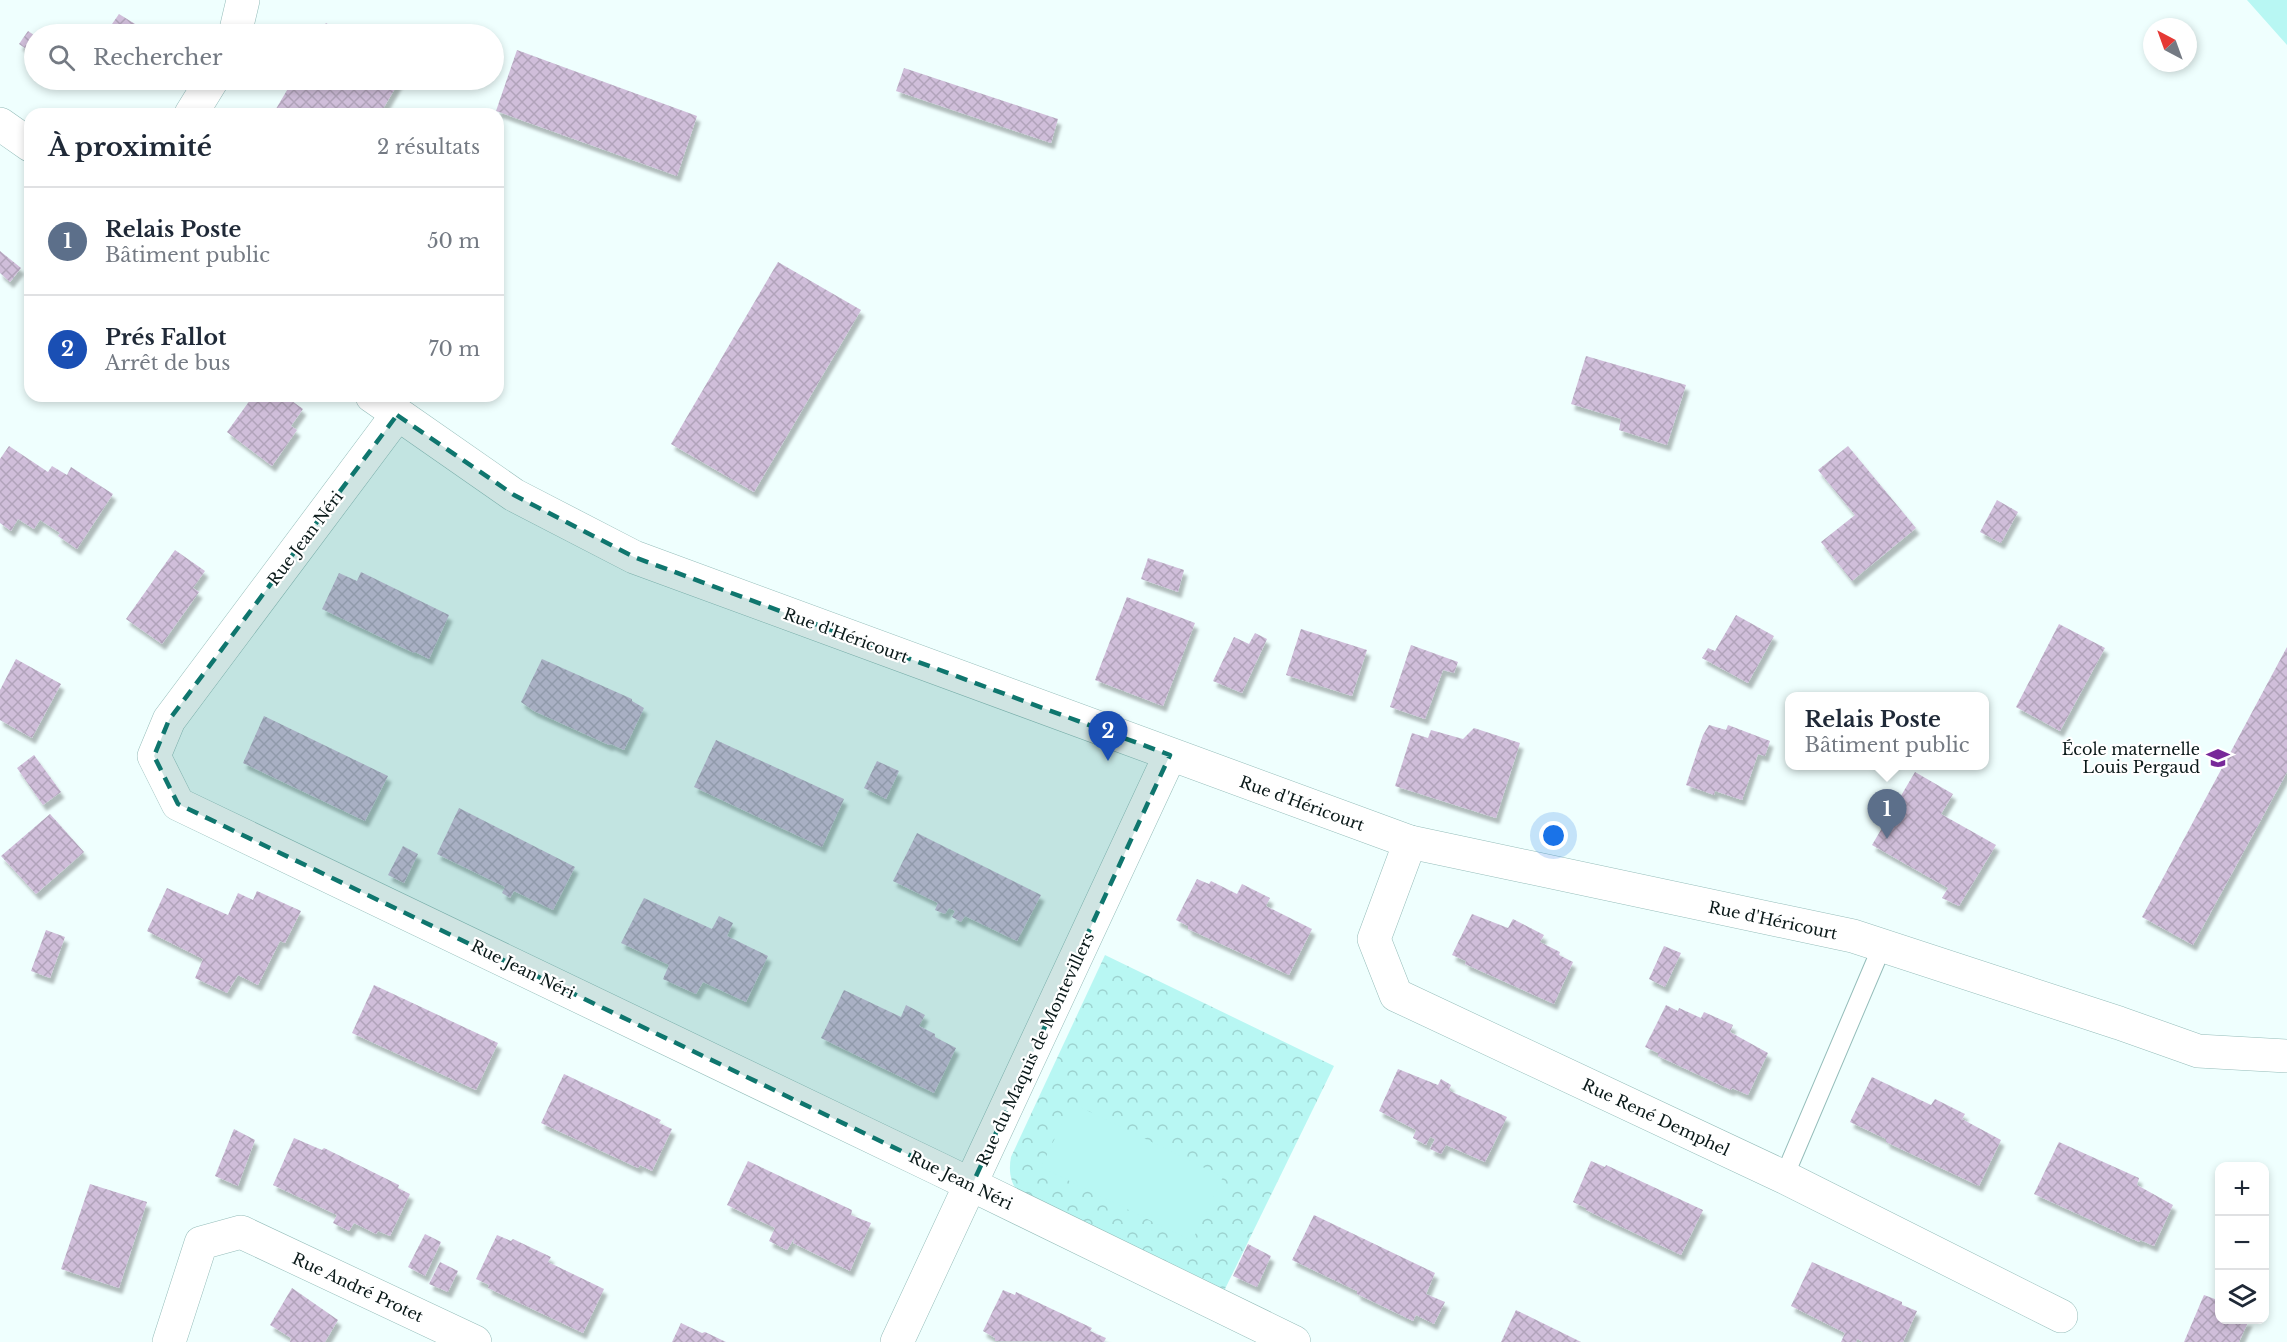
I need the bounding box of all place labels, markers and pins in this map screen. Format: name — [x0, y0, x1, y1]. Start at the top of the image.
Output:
pin: 2 — [1088, 712, 1128, 761]
place label: École maternelle Louis Pergaud — [2062, 739, 2200, 777]
school or university icon: École maternelle Louis Pergaud — [2205, 745, 2231, 771]
pin: 1 — [1868, 790, 1906, 839]

